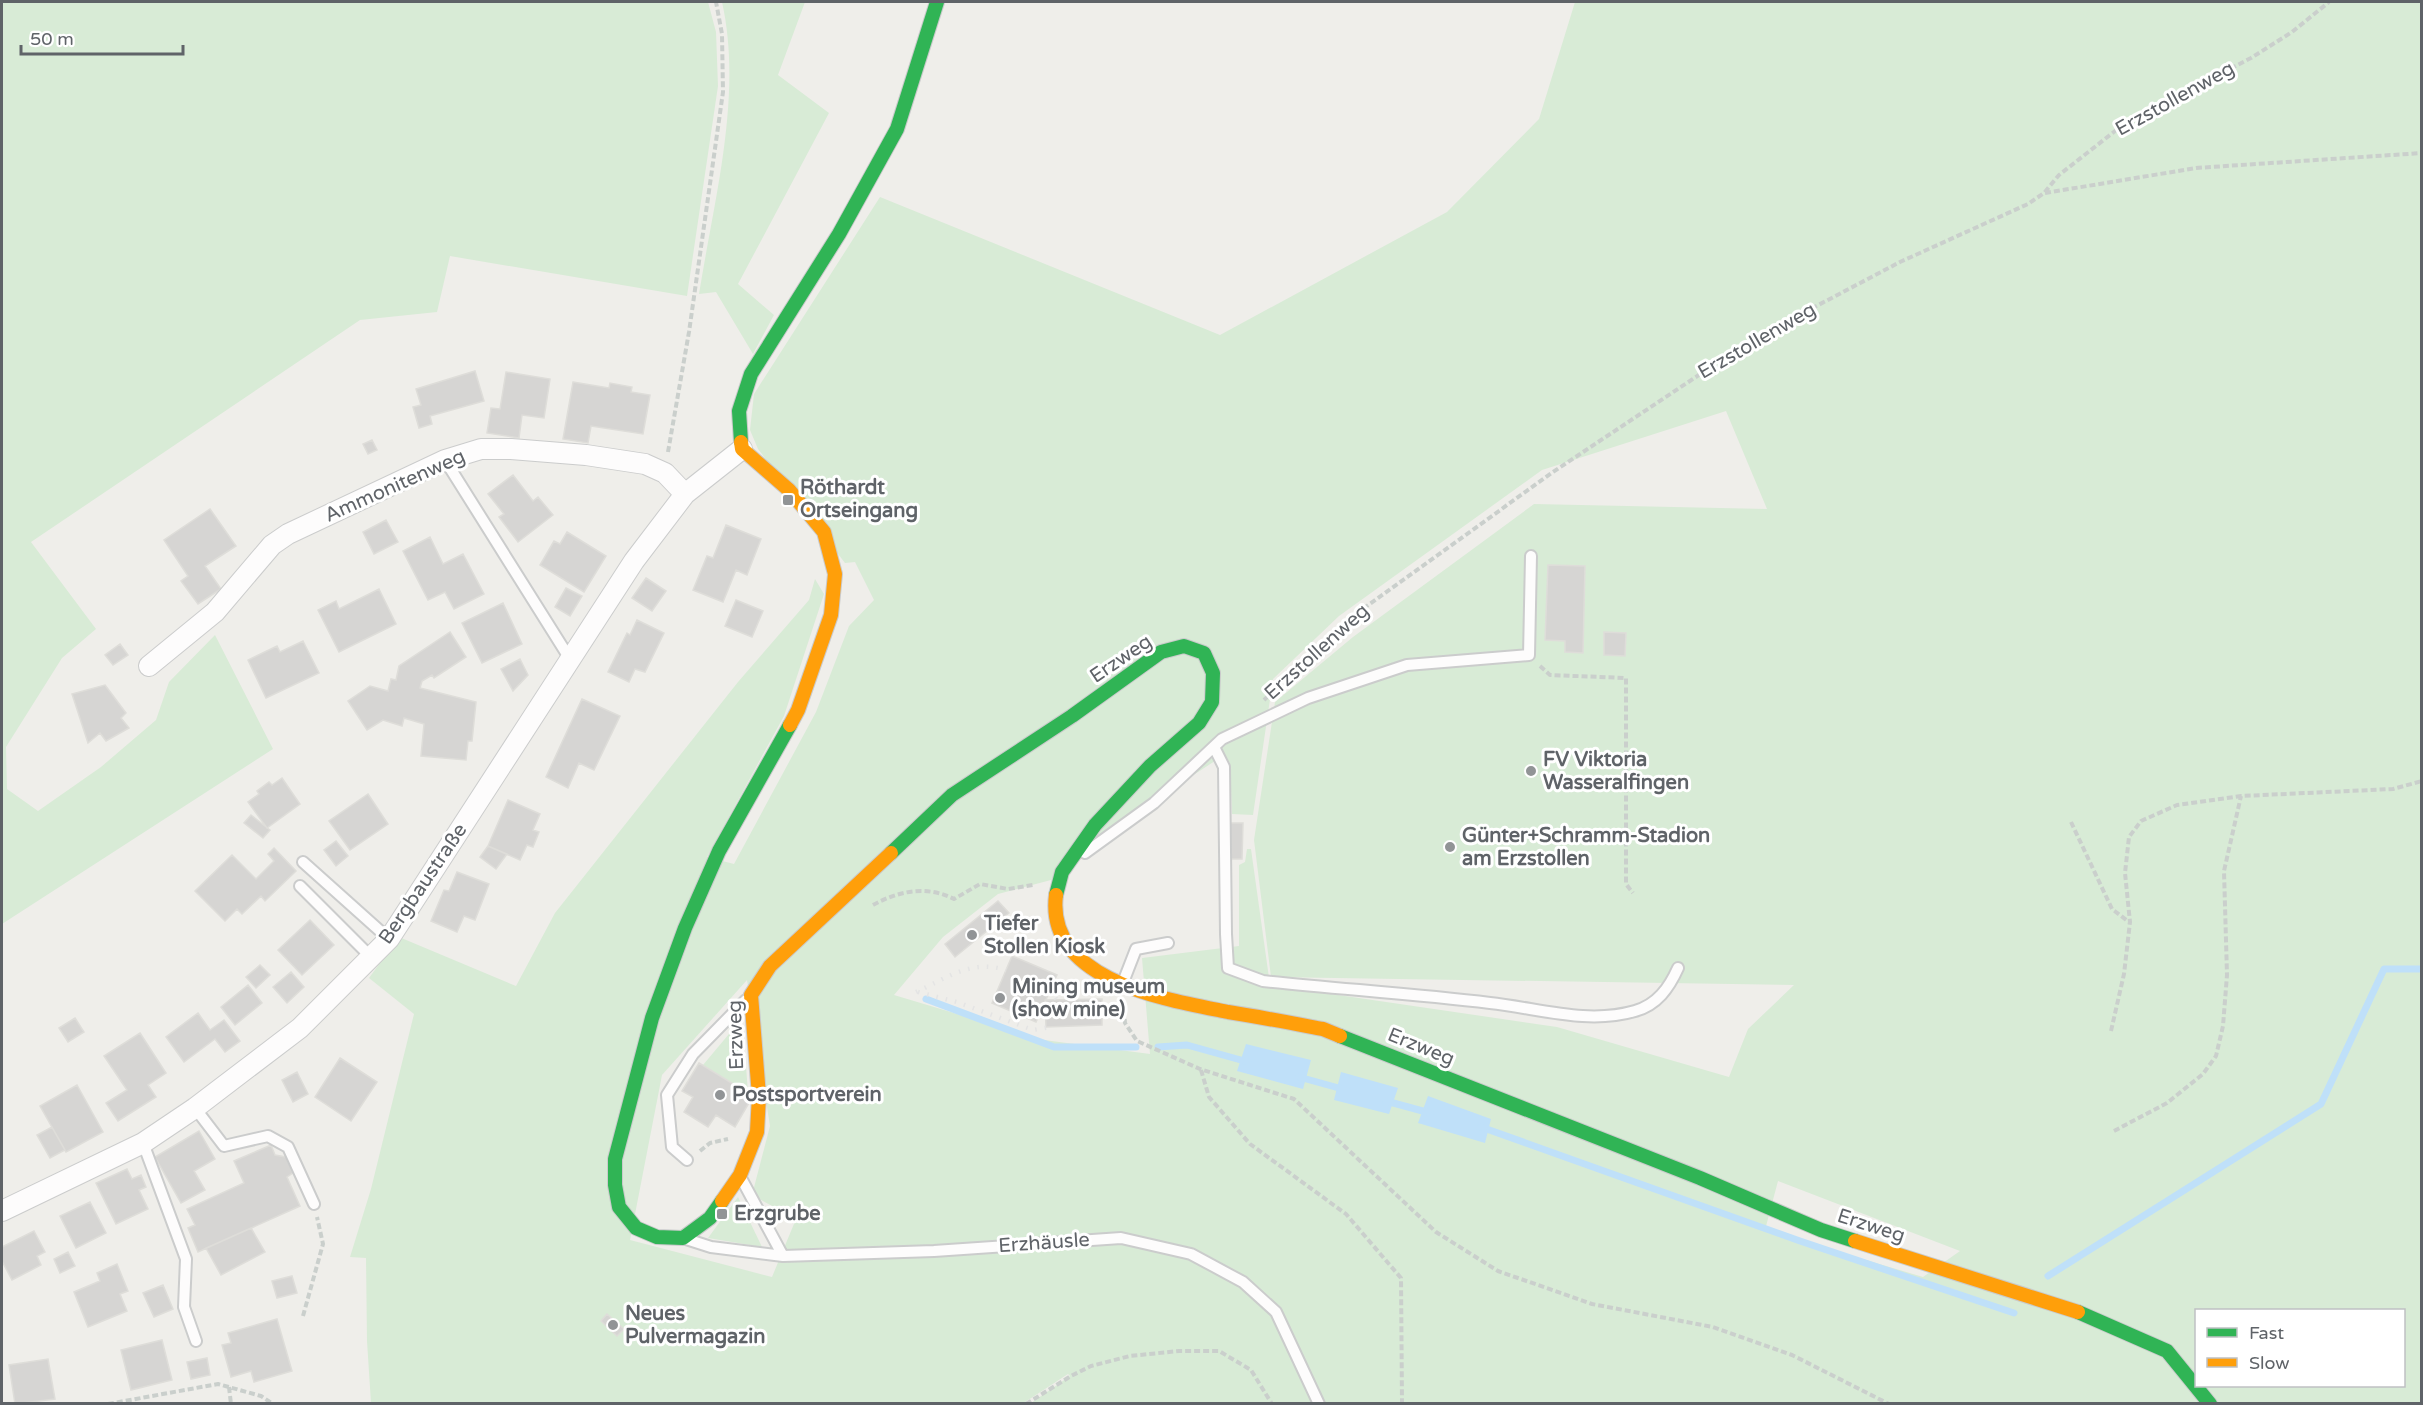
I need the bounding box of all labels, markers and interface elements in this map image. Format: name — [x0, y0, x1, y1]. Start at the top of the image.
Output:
scale bar — [21, 18, 183, 56]
text: 50 m — [30, 28, 74, 50]
street label: Erzstollenweg — [2111, 56, 2239, 142]
street label: Erzstollenweg — [1694, 298, 1820, 384]
street label: Ammonitenweg — [321, 444, 469, 528]
place label: Röthardt Ortseingang — [800, 476, 918, 523]
marker: Röthardt Ortseingang — [781, 493, 795, 507]
street label: Erzstollenweg — [1260, 599, 1374, 705]
street label: Erzweg — [1085, 630, 1157, 688]
place label: FV Viktoria Wasseralfingen — [1543, 748, 1689, 795]
marker: FV Viktoria Wasseralfingen — [1524, 764, 1538, 778]
street label: Bergbaustraße — [374, 819, 472, 949]
place label: Günter+Schramm-Stadion am Erzstollen — [1462, 824, 1710, 871]
marker: Günter+Schramm-Stadion am Erzstollen — [1443, 840, 1457, 854]
place label: Tiefer Stollen Kiosk — [983, 912, 1105, 959]
marker: Tiefer Stollen Kiosk — [965, 928, 979, 942]
place label: Mining museum (show mine) — [1012, 975, 1165, 1022]
marker: Mining museum (show mine) — [993, 991, 1007, 1005]
street label: Erzweg — [723, 1000, 749, 1070]
street label: Erzweg — [1384, 1023, 1458, 1071]
place label: Postsportverein — [732, 1083, 882, 1107]
marker: Postsportverein — [713, 1088, 727, 1102]
place label: Erzgrube — [734, 1202, 821, 1226]
street label: Erzweg — [1834, 1204, 1908, 1248]
marker: Erzgrube — [715, 1207, 729, 1221]
street label: Erzhäusle — [997, 1228, 1091, 1258]
place label: Neues Pulvermagazin — [625, 1302, 765, 1349]
legend — [2195, 1309, 2405, 1387]
marker: Neues Pulvermagazin — [606, 1318, 620, 1332]
text: Fast — [2249, 1322, 2284, 1344]
text: Slow — [2249, 1352, 2290, 1374]

